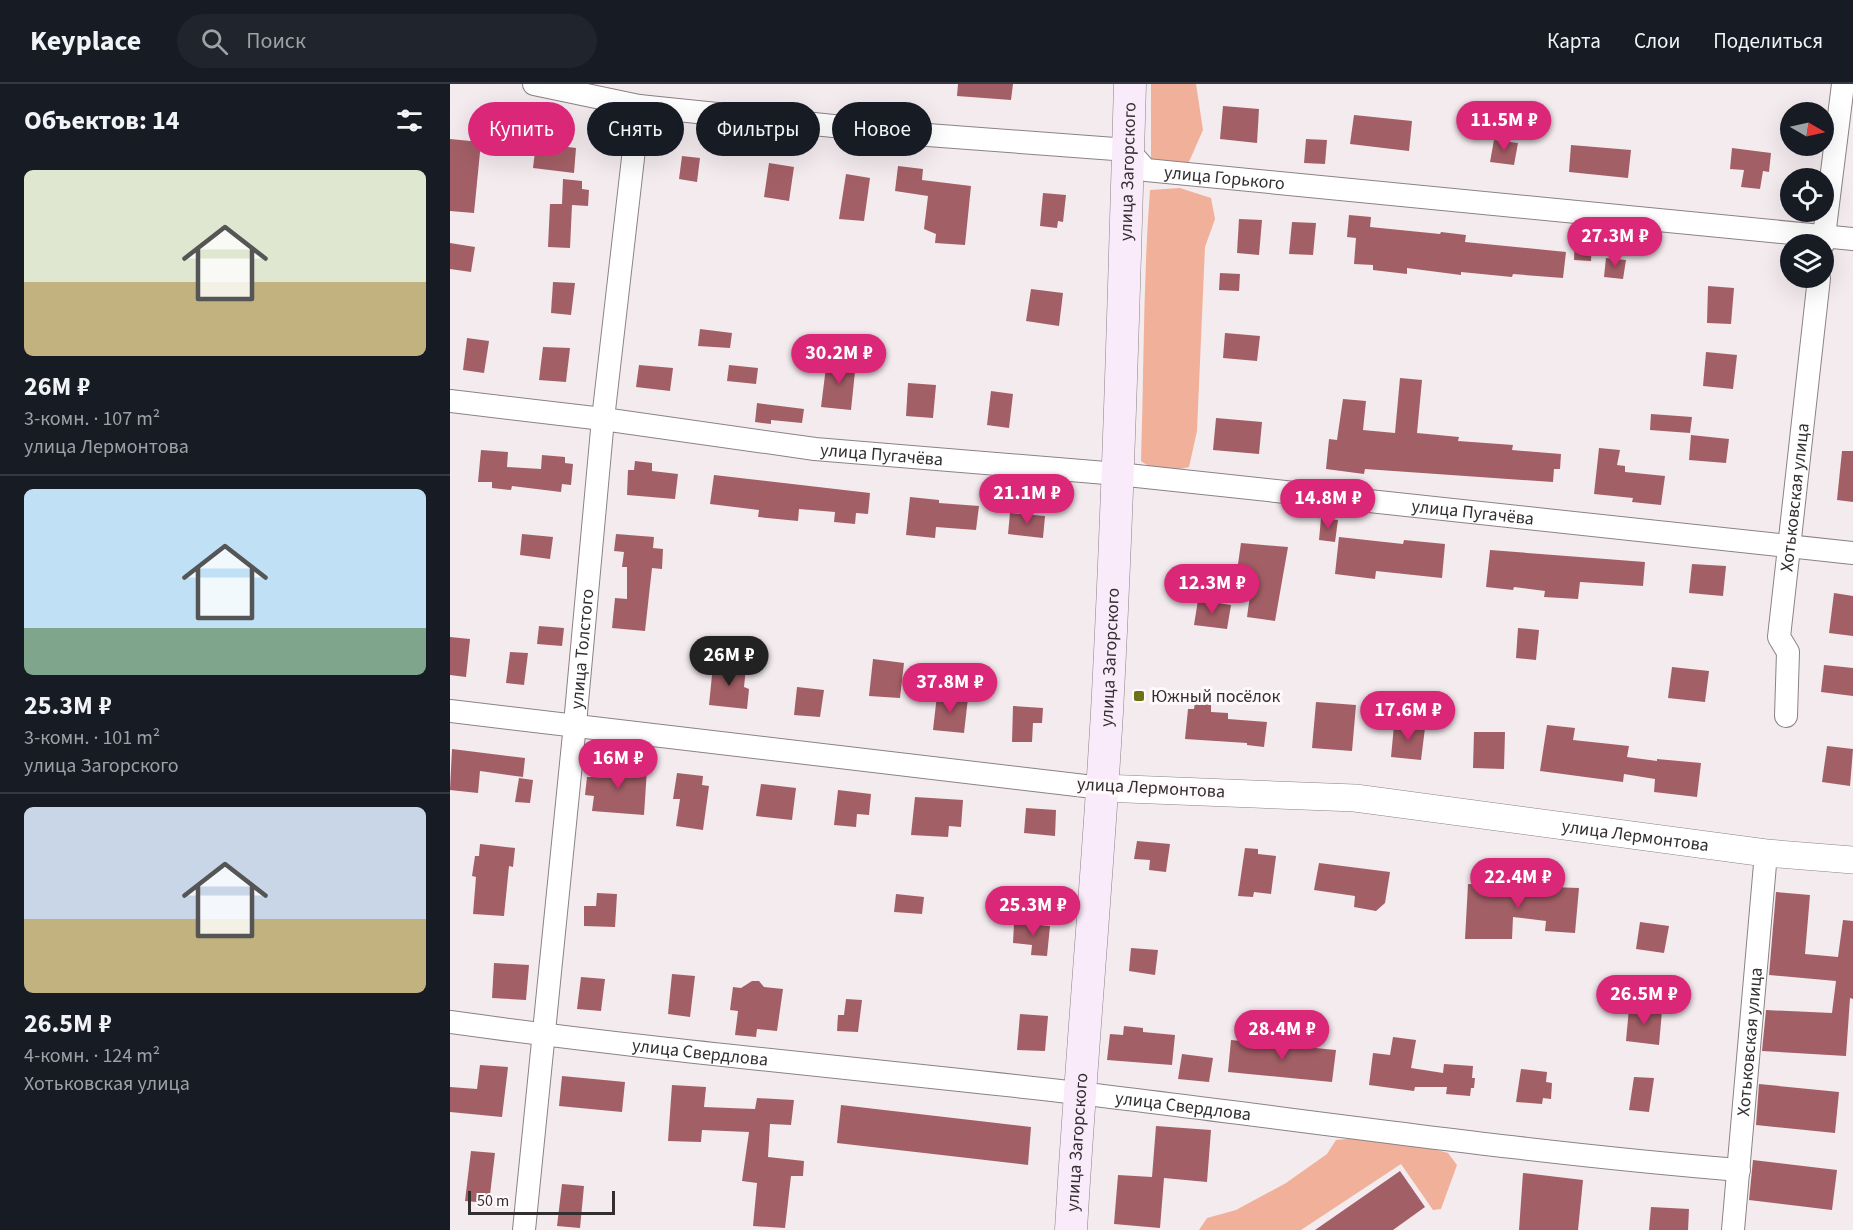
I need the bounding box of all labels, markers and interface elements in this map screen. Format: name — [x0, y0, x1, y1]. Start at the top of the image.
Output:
search box — [177, 14, 597, 68]
text: Keyplace — [30, 21, 141, 61]
icon: search — [198, 25, 231, 58]
text: Поиск — [246, 25, 306, 57]
text: Карта — [1547, 26, 1601, 56]
text: Слои — [1634, 26, 1680, 56]
text: Поделиться — [1713, 26, 1823, 56]
pin: 11.5M ₽ — [1449, 101, 1559, 152]
text: Объектов: 14 — [24, 102, 180, 139]
chip: Купить — [468, 102, 575, 156]
chip: Снять — [587, 102, 684, 156]
chip: Фильтры — [696, 102, 820, 156]
chip: Новое — [832, 102, 932, 156]
street label: улица Загорского — [1113, 102, 1142, 242]
north arrow — [1780, 102, 1834, 156]
map controls — [1780, 102, 1834, 288]
icon: filters — [393, 104, 426, 137]
text: 11.5M ₽ — [1470, 106, 1538, 134]
street label: улица Горького — [1163, 159, 1286, 196]
button: locate — [1780, 168, 1834, 222]
icon: home — [171, 209, 279, 317]
pin: 27.3M ₽ — [1560, 217, 1670, 268]
text: 27.3M ₽ — [1581, 222, 1649, 250]
button: layers — [1780, 234, 1834, 288]
pin: 30.2M ₽ — [784, 334, 894, 385]
text: 30.2M ₽ — [805, 339, 873, 367]
text: 26M ₽ — [24, 368, 90, 405]
text: 3-комн. · 107 m² — [24, 405, 160, 433]
street label: Хотьковская улица — [1774, 422, 1815, 573]
text: улица Лермонтова — [24, 433, 189, 461]
street label: улица Пугачёва — [819, 437, 944, 472]
pin: 21.1M ₽ — [972, 474, 1082, 525]
text: 21.1M ₽ — [993, 479, 1061, 507]
pin: 14.8M ₽ — [1273, 479, 1383, 530]
text: 14.8M ₽ — [1294, 484, 1362, 512]
street label: улица Пугачёва — [1410, 493, 1535, 531]
icon: home — [171, 528, 279, 636]
pin: 12.3M ₽ — [1157, 564, 1267, 615]
text: 12.3M ₽ — [1178, 569, 1246, 597]
street label: улица Загорского — [1094, 587, 1125, 728]
street label: улица Толстого — [564, 588, 600, 710]
pin: 26M ₽ — [687, 636, 771, 687]
text: 26M ₽ — [704, 641, 754, 669]
pin: 37.8M ₽ — [895, 663, 1005, 714]
text: 37.8M ₽ — [916, 668, 984, 696]
place label: Южный посёлок — [1151, 684, 1280, 709]
text: 25.3M ₽ — [24, 687, 112, 724]
marker: Южный посёлок — [1132, 689, 1146, 703]
pin: 17.6M ₽ — [1353, 691, 1463, 742]
text: 17.6M ₽ — [1374, 696, 1442, 724]
text: 3-комн. · 101 m² — [24, 724, 160, 752]
pin: 16M ₽ — [576, 739, 660, 790]
text: 16M ₽ — [593, 744, 643, 772]
text: улица Загорского — [24, 752, 179, 780]
street label: улица Лермонтова — [1076, 772, 1226, 804]
street label: улица Лермонтова — [1560, 813, 1711, 858]
icon: home — [171, 846, 279, 954]
pin: 22.4M ₽ — [1463, 858, 1573, 909]
text: 22.4M ₽ — [1484, 863, 1552, 891]
pin: 25.3M ₽ — [978, 886, 1088, 937]
text: 25.3M ₽ — [999, 891, 1067, 919]
street label: Хотьковская улица — [1731, 966, 1768, 1117]
pin: 26.5M ₽ — [1589, 975, 1699, 1026]
text: 26.5M ₽ — [1610, 980, 1678, 1008]
text: 26.5M ₽ — [24, 1005, 112, 1042]
pin: 28.4M ₽ — [1227, 1010, 1337, 1061]
text: 28.4M ₽ — [1248, 1015, 1316, 1043]
street label: улица Свердлова — [631, 1032, 769, 1072]
text: 4-комн. · 124 m² — [24, 1042, 160, 1070]
text: Хотьковская улица — [24, 1070, 190, 1098]
street label: улица Загорского — [1060, 1072, 1094, 1212]
street label: улица Свердлова — [1114, 1085, 1253, 1127]
scale bar — [468, 1188, 615, 1216]
text: 50 m — [477, 1190, 509, 1212]

